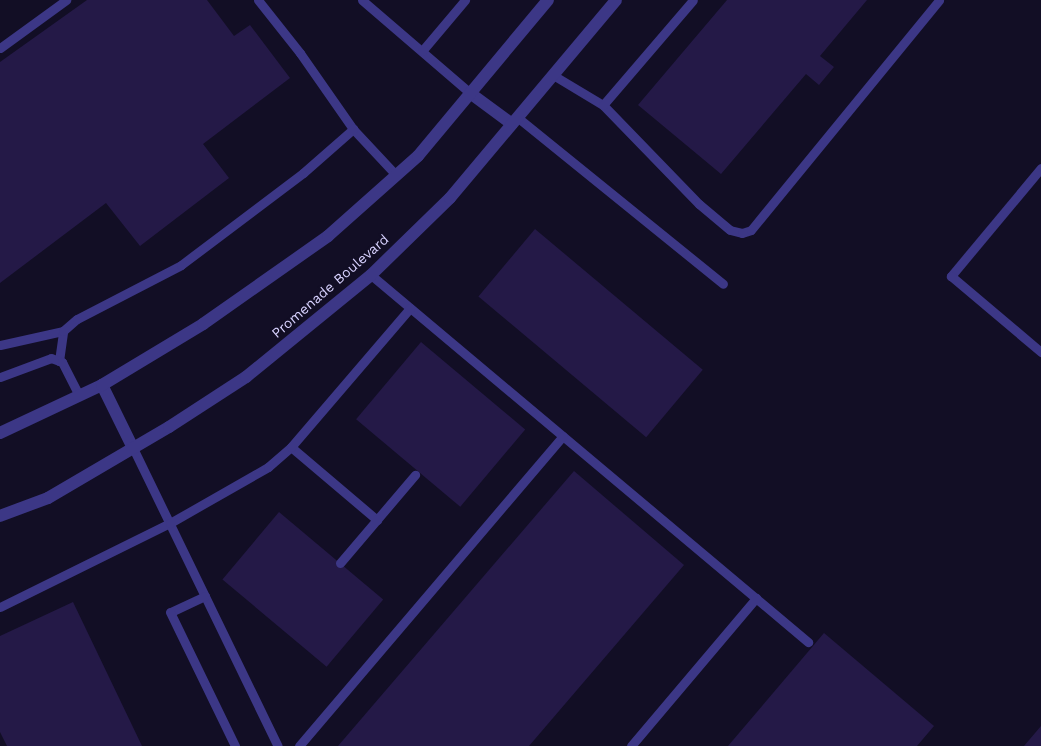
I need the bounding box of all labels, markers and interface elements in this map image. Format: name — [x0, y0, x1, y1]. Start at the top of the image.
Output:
street label: Promenade Boulevard — [268, 231, 392, 341]

